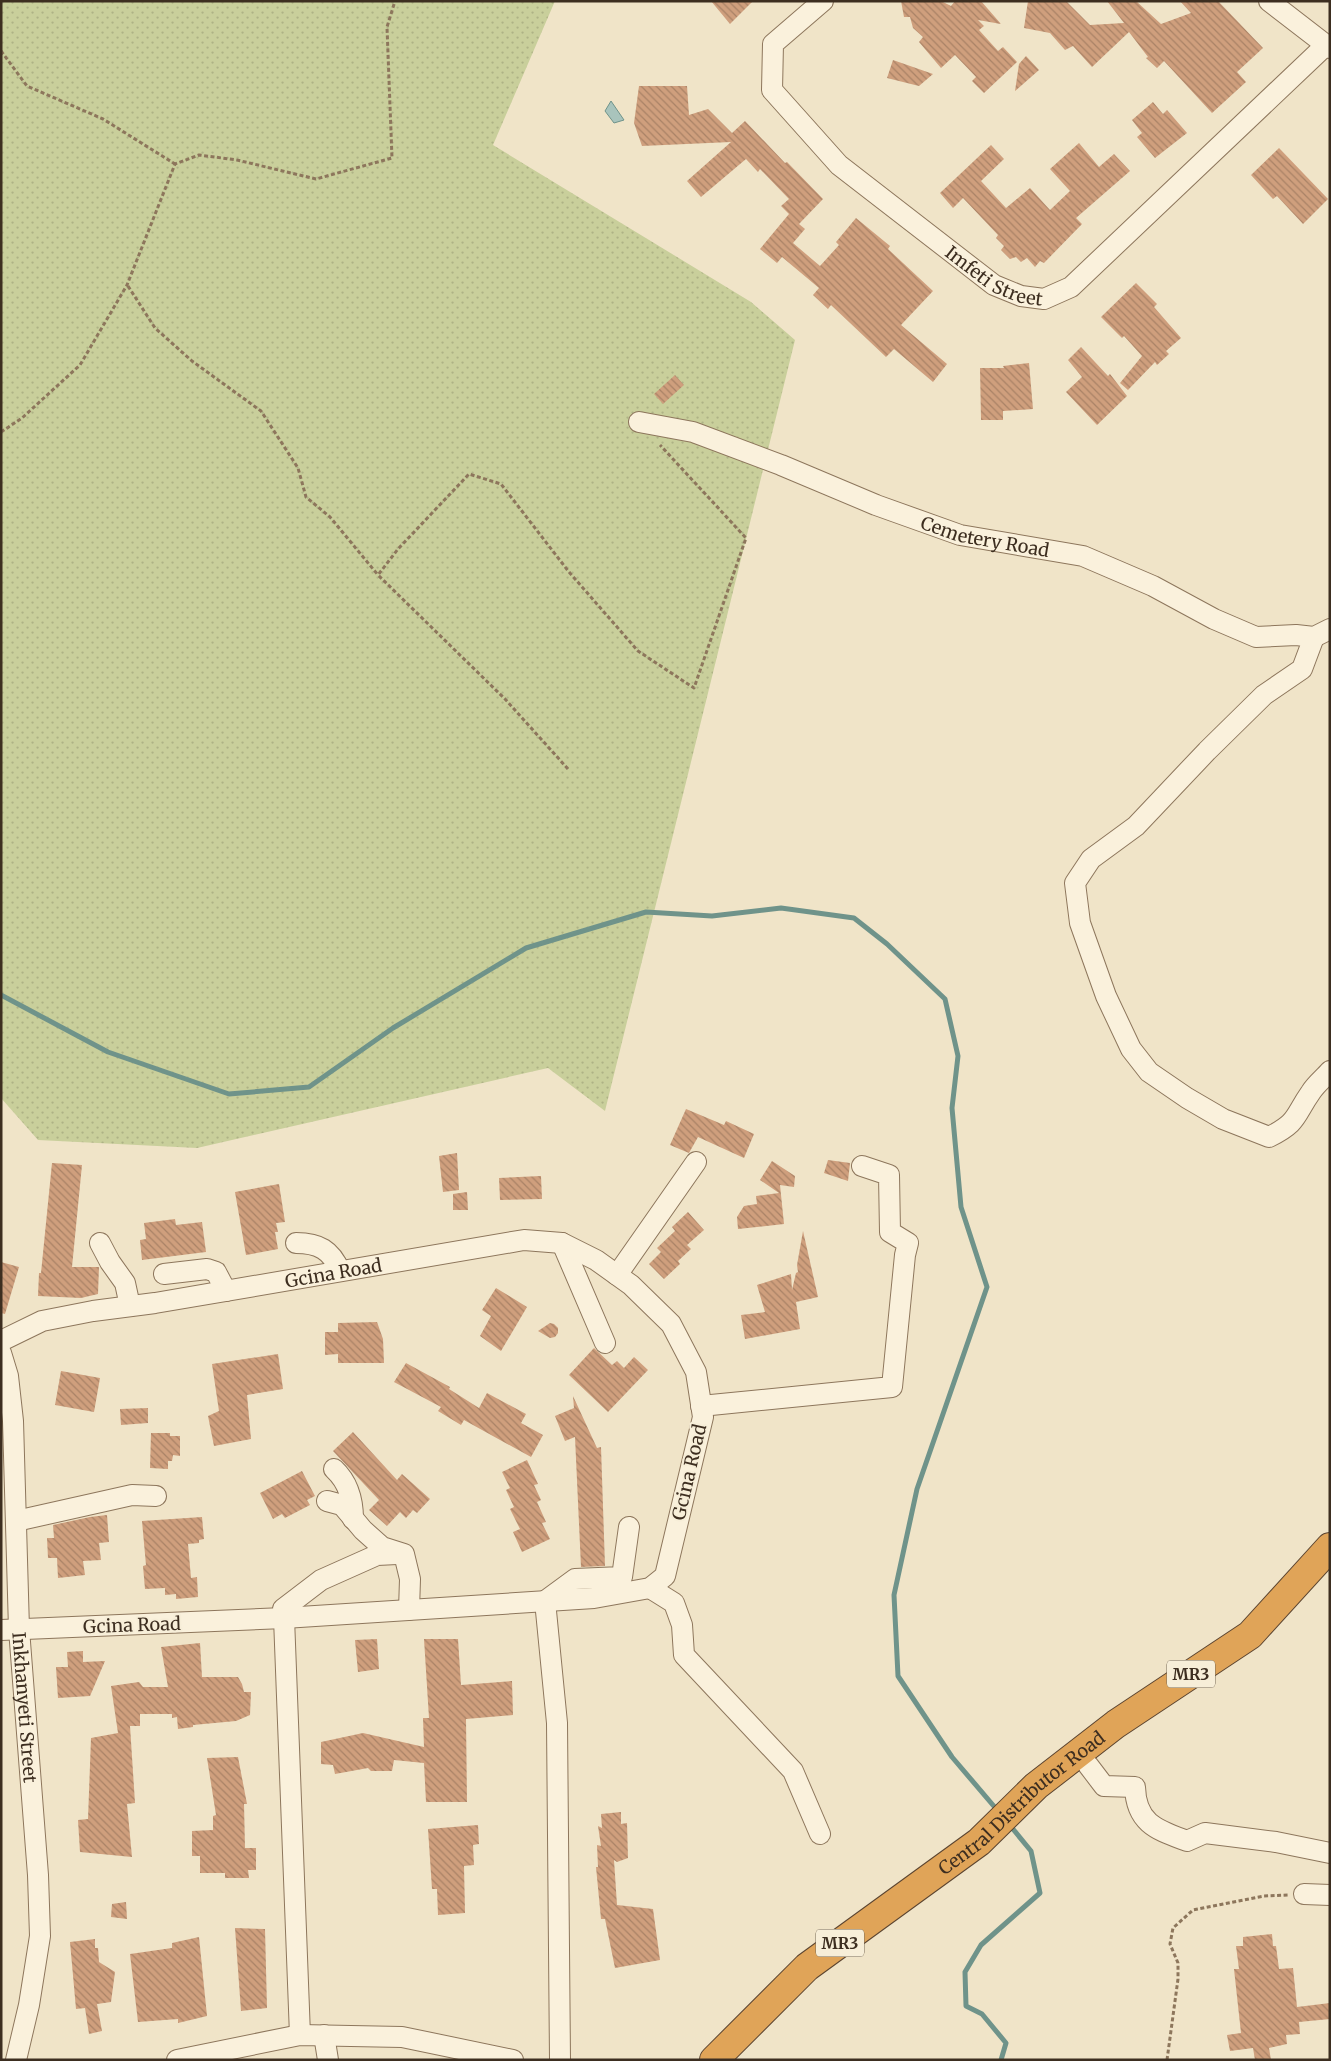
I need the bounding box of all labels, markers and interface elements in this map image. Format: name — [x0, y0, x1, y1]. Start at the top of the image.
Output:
street label: Imfeti Street — [941, 240, 1044, 310]
street label: Cemetery Road — [918, 510, 1051, 562]
street label: Gcina Road — [283, 1253, 384, 1292]
street label: Gcina Road — [667, 1422, 711, 1522]
street label: Gcina Road — [83, 1612, 181, 1638]
street label: Inkhanyeti Street — [8, 1631, 42, 1784]
road number: MR3 — [1167, 1660, 1215, 1688]
street label: Central Distributor Road — [934, 1726, 1109, 1879]
road number: MR3 — [816, 1930, 864, 1956]

